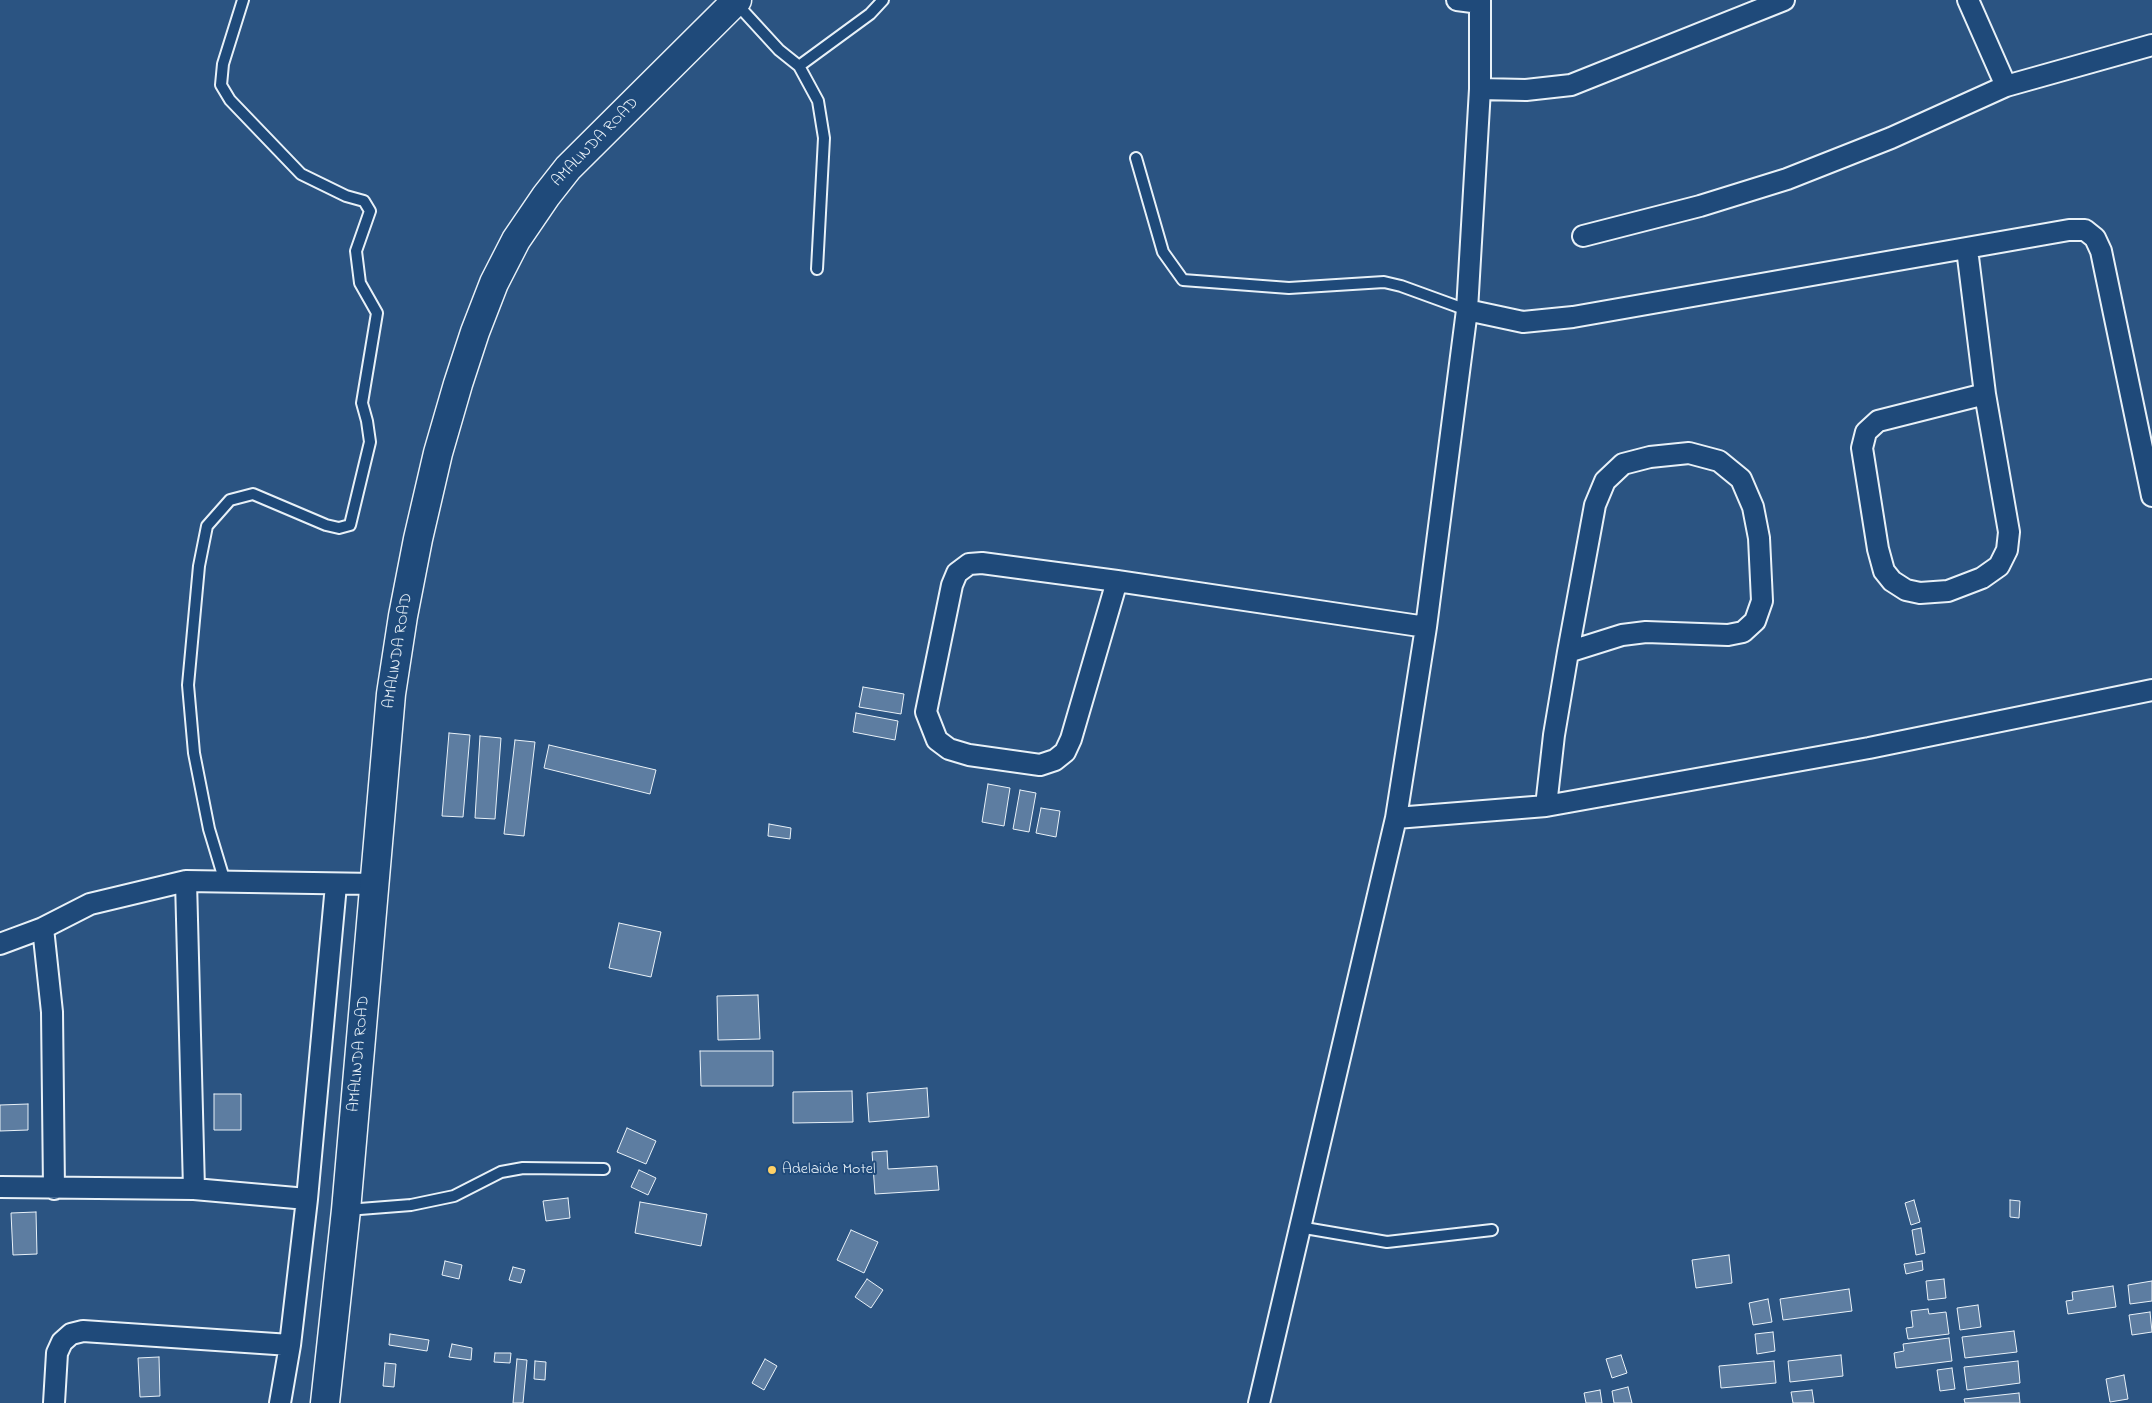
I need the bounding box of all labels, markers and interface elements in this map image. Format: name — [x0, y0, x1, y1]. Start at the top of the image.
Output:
street label: AMALINDA ROAD — [549, 94, 643, 192]
street label: AMALINDA ROAD — [380, 592, 418, 710]
street label: AMALINDA ROAD — [345, 995, 375, 1113]
place label: Adelaide Motel — [782, 1160, 876, 1180]
marker: Adelaide Motel — [766, 1164, 778, 1176]

